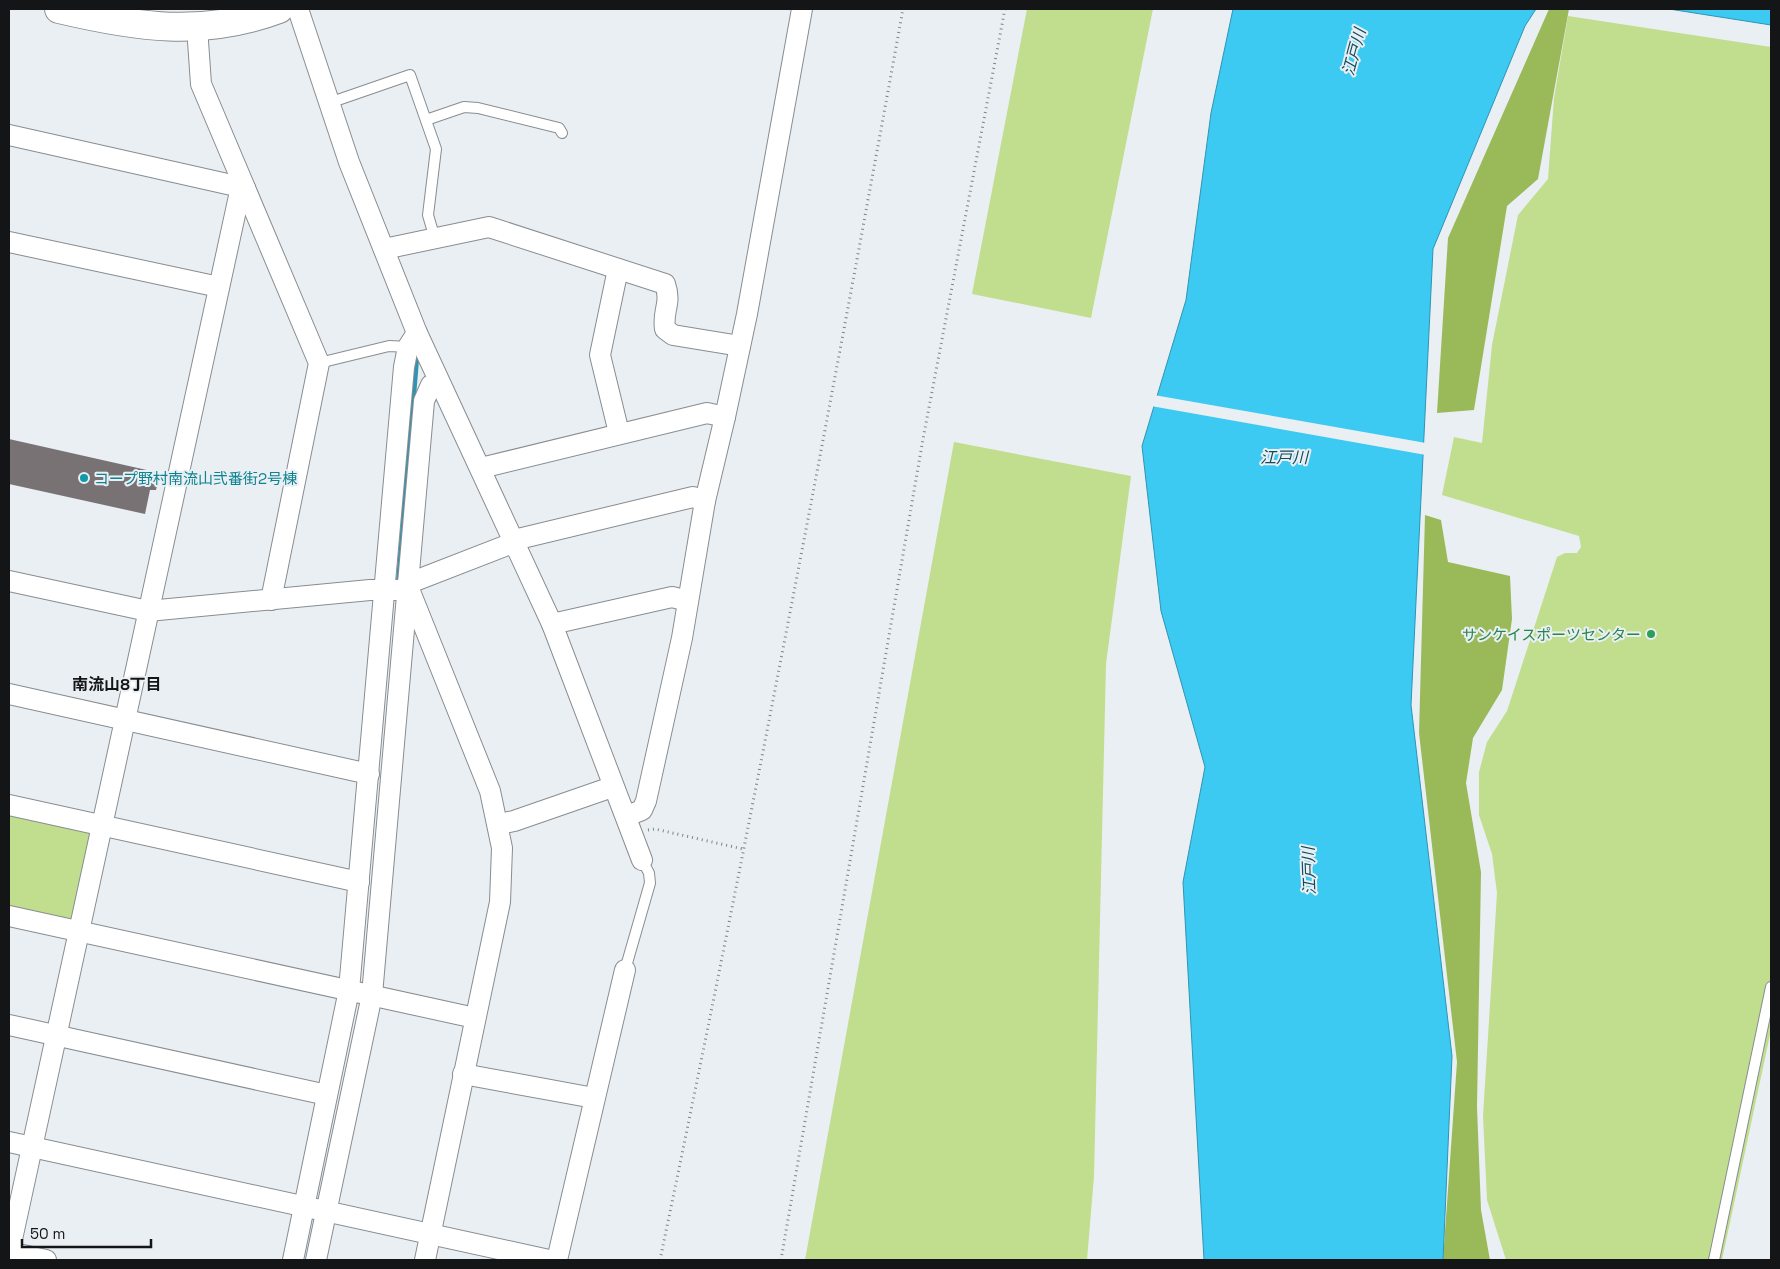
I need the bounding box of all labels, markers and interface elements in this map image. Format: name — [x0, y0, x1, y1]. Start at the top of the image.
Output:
water label: 江戸川 — [1338, 24, 1371, 78]
water label: 江戸川 — [1260, 447, 1310, 468]
place label: コープ野村南流山弐番街2号棟 — [94, 469, 297, 488]
marker: コープ野村南流山弐番街2号棟 — [78, 472, 90, 484]
place label: サンケイスポーツセンター — [1462, 625, 1641, 644]
marker: サンケイスポーツセンター — [1645, 628, 1657, 640]
district label: 南流山8丁目 — [72, 674, 162, 695]
water label: 江戸川 — [1298, 845, 1320, 895]
scale bar — [22, 1216, 151, 1248]
text: 50 m — [30, 1224, 65, 1243]

